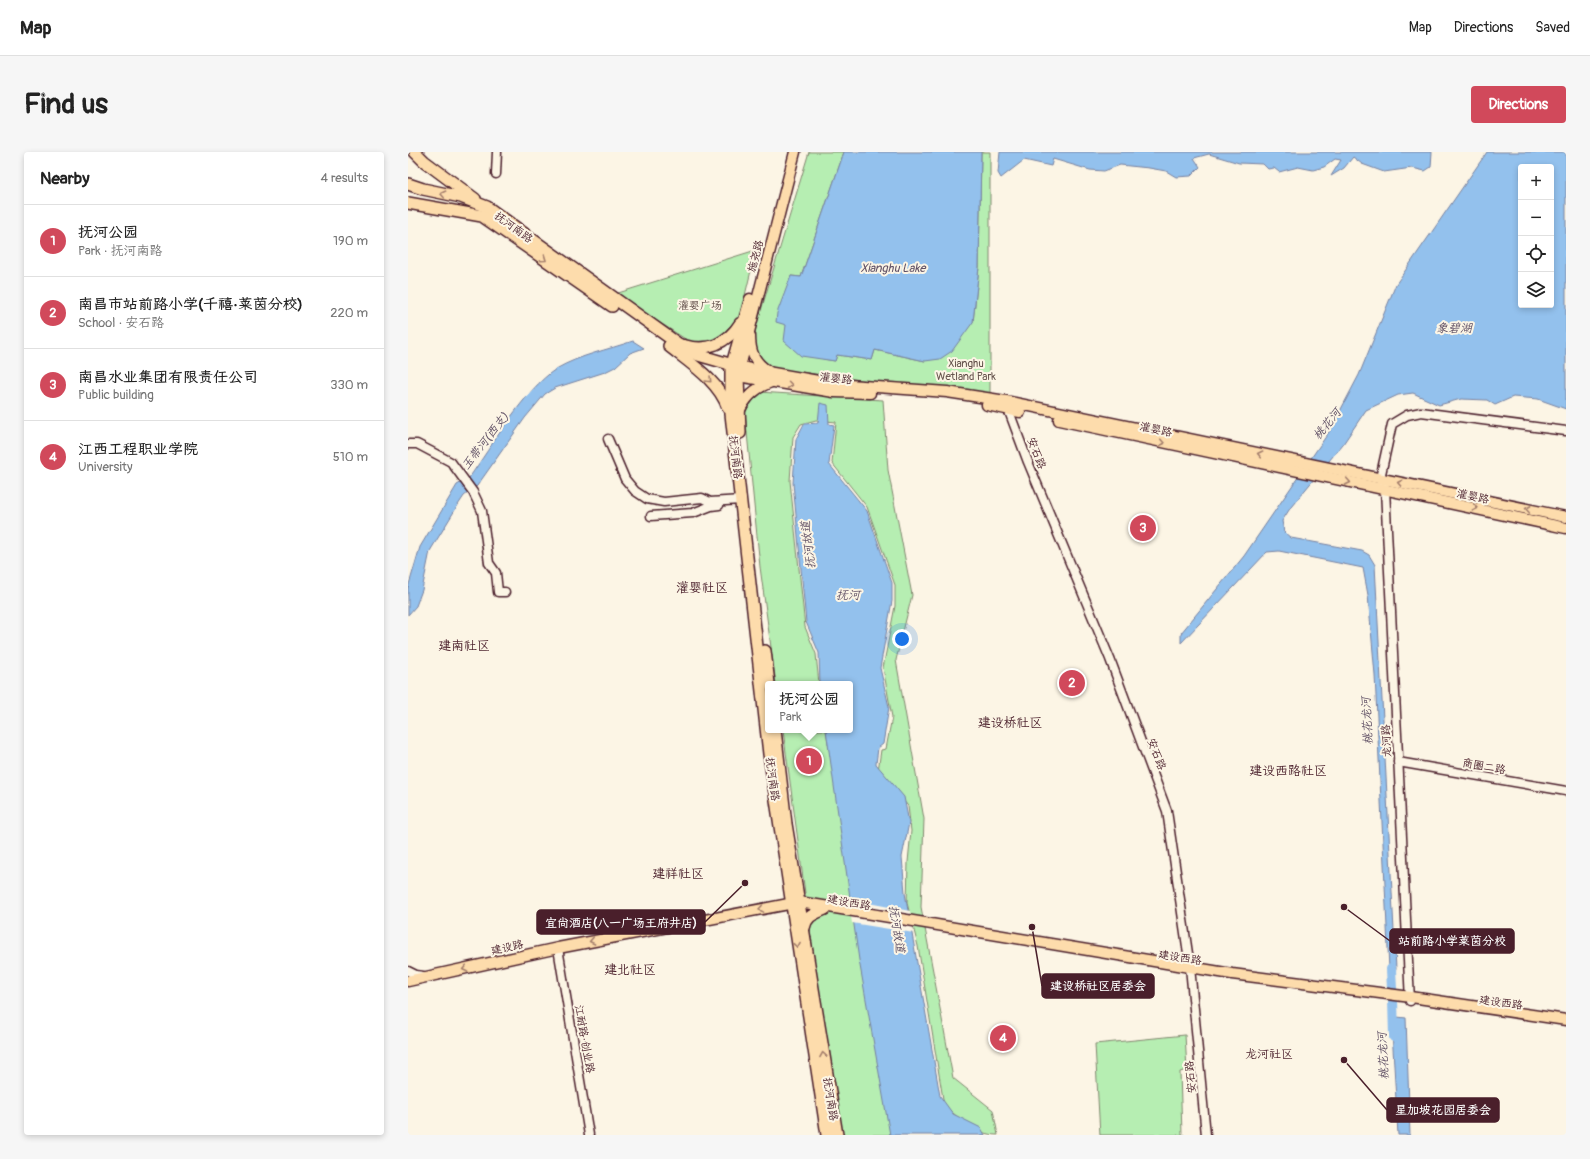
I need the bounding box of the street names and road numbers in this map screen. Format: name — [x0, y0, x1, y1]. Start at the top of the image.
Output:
street label: 抚河南路 — [492, 209, 535, 246]
street label: 施尧路 — [745, 239, 766, 274]
street label: 灌婴路 — [819, 370, 853, 387]
street label: 灌婴路 — [1138, 420, 1173, 439]
street label: 抚河南路 — [726, 434, 745, 480]
street label: 安石路 — [1025, 435, 1049, 471]
street label: 灌婴路 — [1455, 487, 1490, 506]
street label: 龙河路 — [1379, 724, 1394, 758]
street label: 安石路 — [1145, 736, 1169, 772]
street label: 抚河南路 — [763, 756, 782, 802]
street label: 商圈二路 — [1461, 756, 1507, 777]
street label: 建设西路 — [826, 892, 872, 913]
street label: 建设路 — [490, 937, 525, 958]
street label: 建设西路 — [1157, 948, 1203, 967]
street label: 建设西路 — [1478, 993, 1524, 1012]
street label: 江耐路·创业路 — [572, 1004, 597, 1074]
street label: 安石路 — [1183, 1060, 1198, 1094]
street label: 抚河南路 — [821, 1076, 840, 1122]

